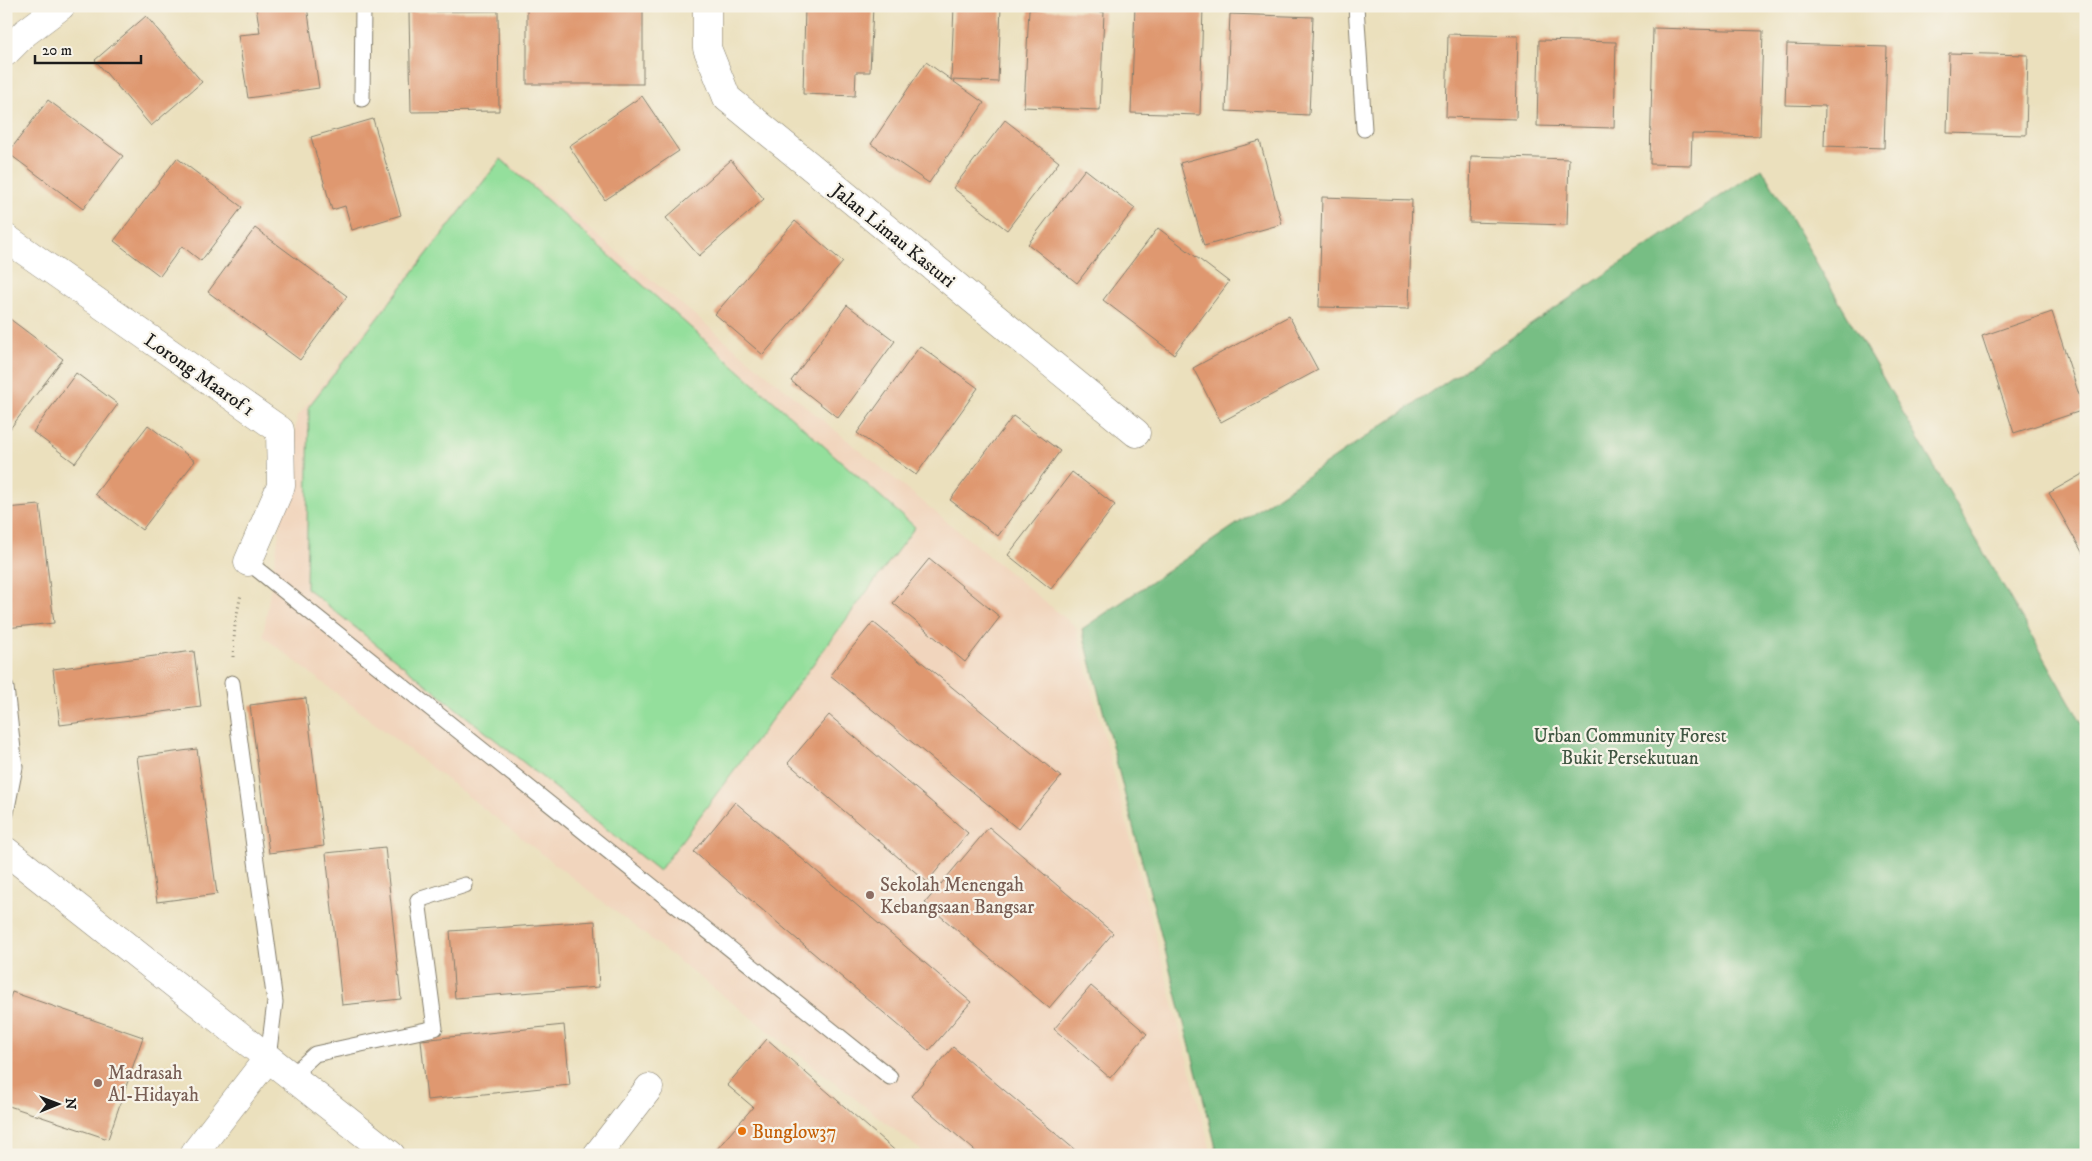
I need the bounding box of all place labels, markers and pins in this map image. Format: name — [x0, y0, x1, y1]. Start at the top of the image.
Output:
place label: Sekolah Menengah Kebangsaan Bangsar — [880, 874, 1034, 919]
marker: Sekolah Menengah Kebangsaan Bangsar — [864, 889, 876, 901]
place label: Madrasah Al-Hidayah — [108, 1062, 199, 1107]
marker: Madrasah Al-Hidayah — [92, 1077, 104, 1089]
place label: Bunglow37 — [752, 1121, 836, 1144]
marker: Bunglow37 — [736, 1125, 748, 1137]

